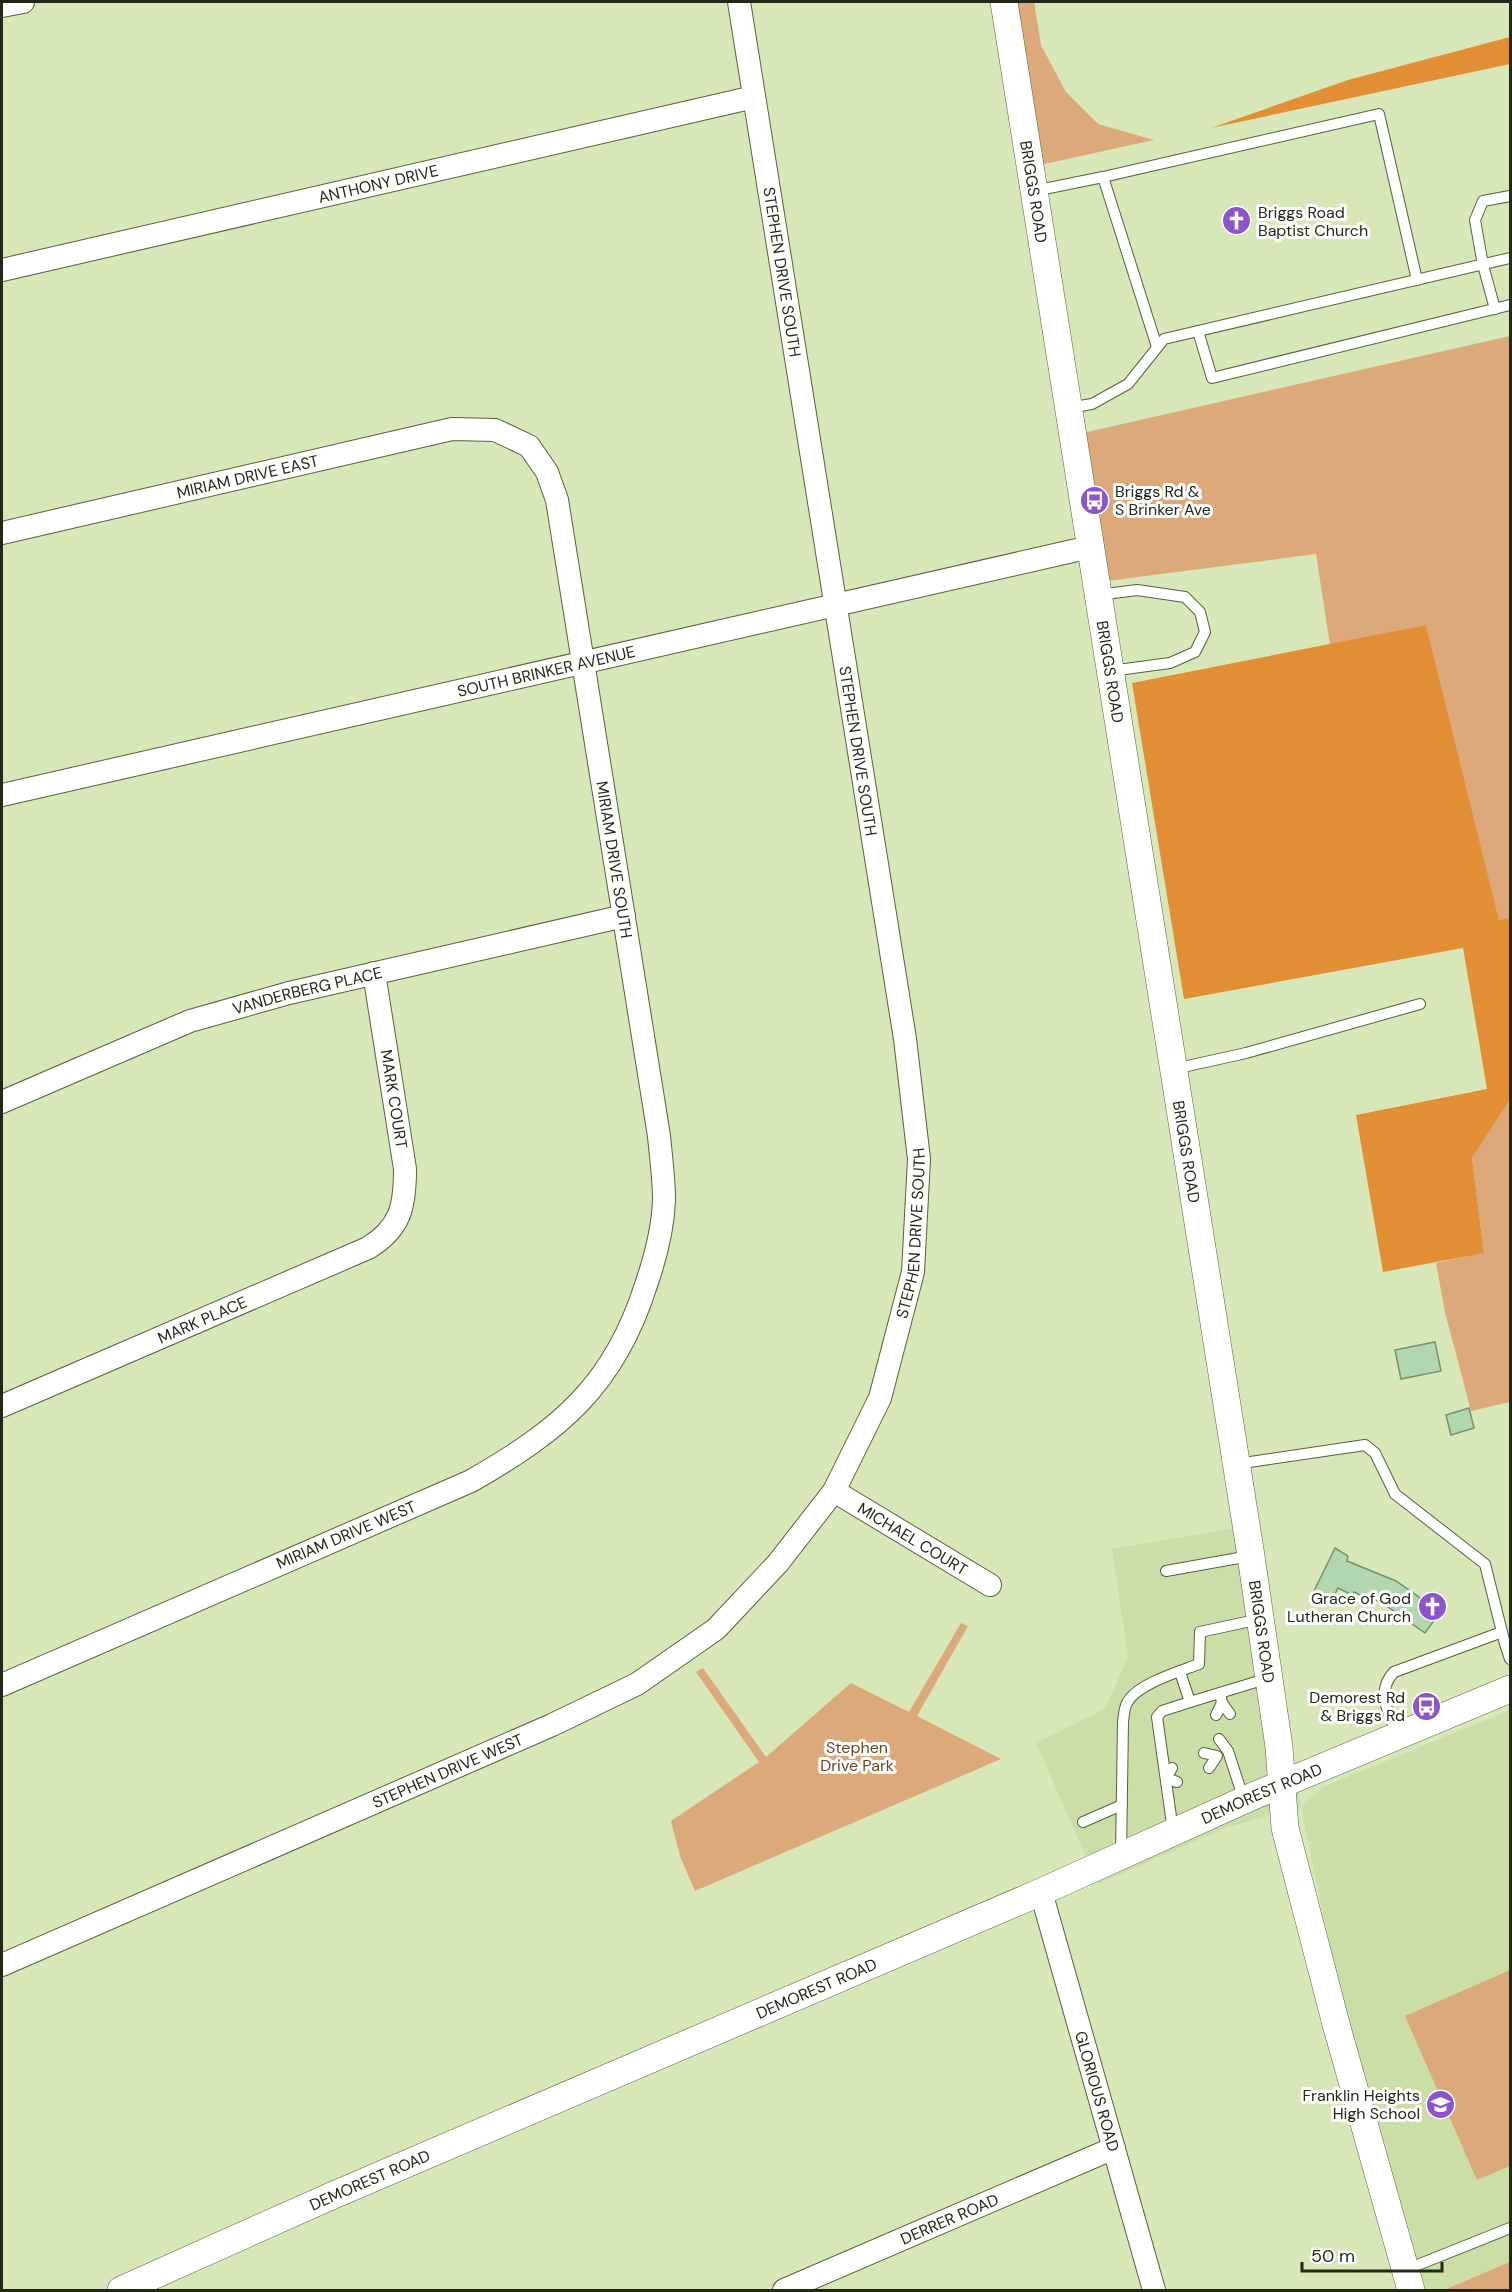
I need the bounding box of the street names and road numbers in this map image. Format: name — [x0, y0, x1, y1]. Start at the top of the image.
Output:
street label: BRIGGS ROAD — [1016, 139, 1053, 244]
street label: ANTHONY DRIVE — [316, 159, 440, 207]
street label: STEPHEN DRIVE SOUTH — [758, 186, 806, 358]
street label: MIRIAM DRIVE EAST — [175, 450, 320, 503]
street label: BRIGGS ROAD — [1092, 619, 1129, 724]
street label: SOUTH BRINKER AVENUE — [455, 641, 637, 701]
street label: STEPHEN DRIVE SOUTH — [834, 665, 882, 837]
street label: MIRIAM DRIVE SOUTH — [592, 779, 638, 940]
street label: VANDERBERG PLACE — [230, 961, 384, 1019]
street label: MARK COURT — [376, 1048, 412, 1150]
street label: BRIGGS ROAD — [1168, 1099, 1205, 1204]
street label: STEPHEN DRIVE SOUTH — [891, 1147, 930, 1321]
street label: MARK PLACE — [154, 1291, 250, 1348]
street label: MIRIAM DRIVE WEST — [273, 1496, 419, 1574]
street label: MICHAEL COURT — [854, 1497, 972, 1580]
street label: BRIGGS ROAD — [1244, 1579, 1280, 1684]
street label: STEPHEN DRIVE WEST — [369, 1729, 526, 1813]
street label: DEMOREST ROAD — [1198, 1758, 1325, 1829]
street label: DEMOREST ROAD — [753, 1953, 880, 2023]
street label: GLORIOUS ROAD — [1070, 2028, 1125, 2154]
street label: DEMOREST ROAD — [306, 2144, 433, 2215]
street label: DERRER ROAD — [897, 2189, 1002, 2249]

